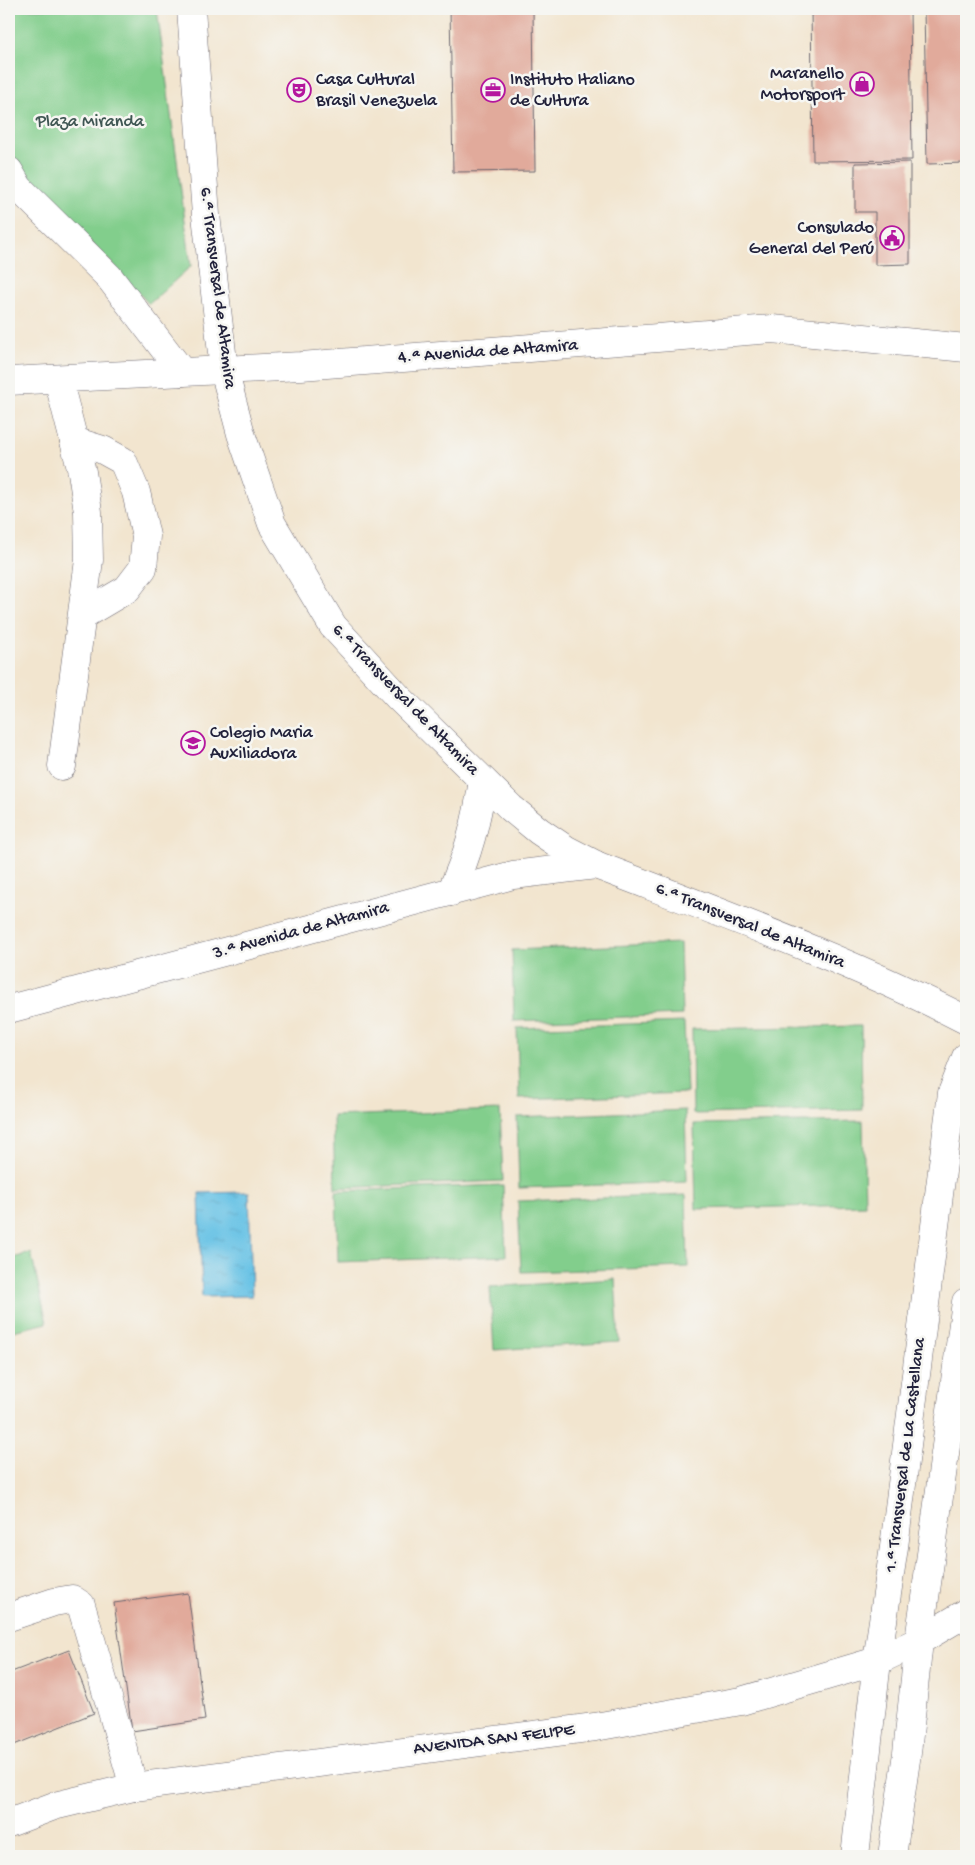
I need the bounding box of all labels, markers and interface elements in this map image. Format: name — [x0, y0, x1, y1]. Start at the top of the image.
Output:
place label: Maranello Motorsport — [761, 64, 846, 106]
place label: Casa Cultural Brasil Venezuela — [315, 70, 438, 112]
place label: Instituto Italiano de Cultura — [510, 70, 635, 112]
shop icon: Maranello Motorsport — [849, 71, 875, 97]
theatre icon: Casa Cultural Brasil Venezuela — [286, 77, 312, 103]
office icon: Instituto Italiano de Cultura — [480, 77, 506, 103]
park label: Plaza Miranda — [35, 112, 145, 133]
street label: 6.ª Transversal de Altamira — [194, 186, 240, 391]
place label: Consulado General del Perú — [749, 218, 875, 260]
public building icon: Consulado General del Perú — [879, 225, 905, 251]
street label: 4.ª Avenida de Altamira — [397, 335, 580, 369]
street label: 6.ª Transversal de Altamira — [327, 620, 484, 781]
place label: Colegio Maria Auxiliadora — [210, 723, 314, 765]
school or university icon: Colegio Maria Auxiliadora — [180, 730, 206, 756]
street label: 6.ª Transversal de Altamira — [652, 878, 849, 974]
street label: 3.ª Avenida de Altamira — [210, 897, 392, 965]
street label: 1.ª Transversal de La Castellana — [881, 1336, 931, 1574]
street label: AVENIDA SAN FELIPE — [412, 1720, 576, 1760]

